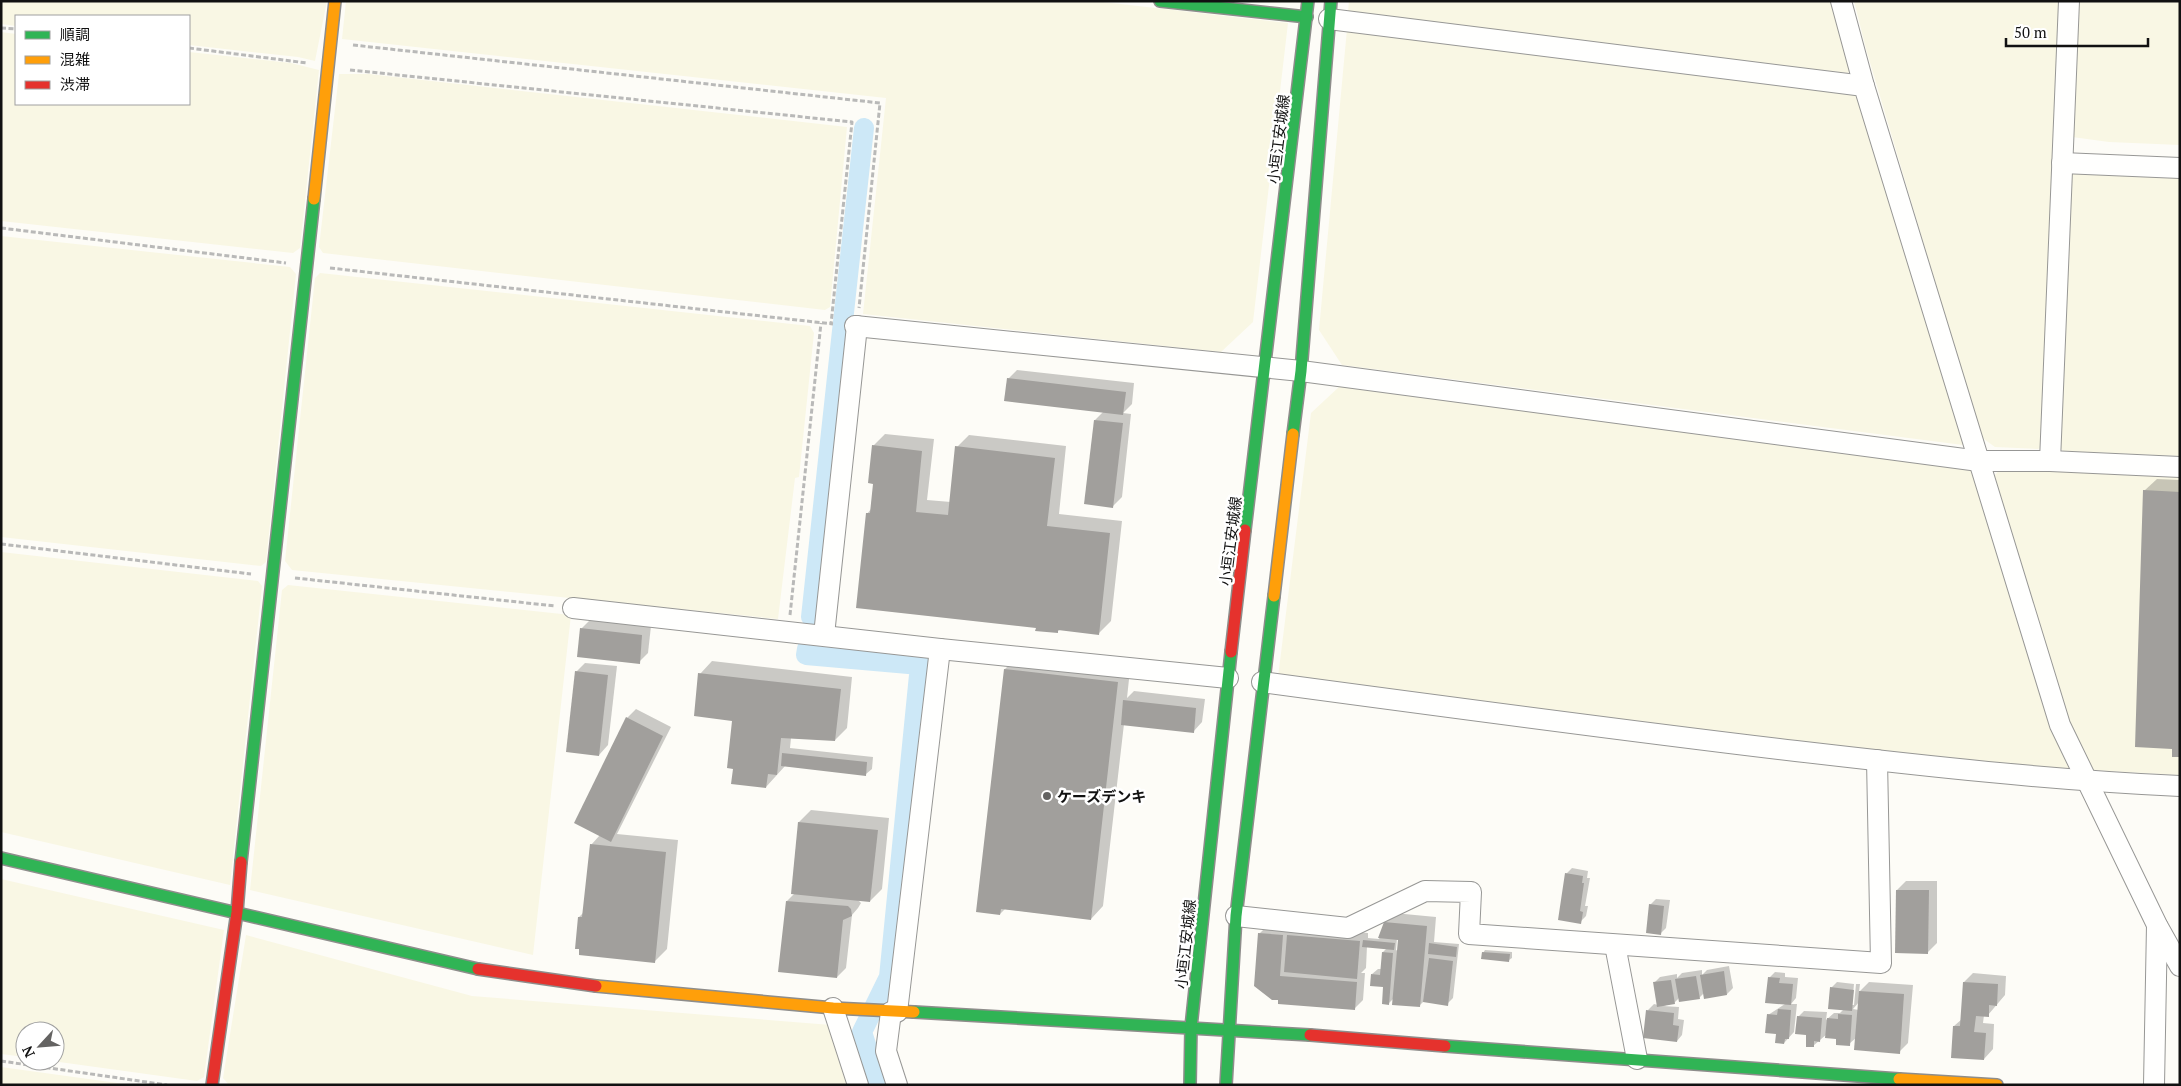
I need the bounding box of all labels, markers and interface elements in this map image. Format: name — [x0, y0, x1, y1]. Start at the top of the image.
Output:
legend — [15, 15, 190, 105]
scale bar — [2006, 15, 2148, 47]
text: 50 m — [2014, 22, 2047, 42]
text: 順調 — [60, 24, 90, 44]
text: 混雑 — [60, 49, 90, 69]
text: 渋滞 — [60, 74, 90, 94]
street label: 小垣江安城線 — [1263, 93, 1293, 185]
street label: 小垣江安城線 — [1215, 495, 1245, 587]
place label: ケーズデンキ — [1057, 786, 1146, 806]
marker: ケーズデンキ — [1041, 790, 1053, 802]
street label: 小垣江安城線 — [1170, 898, 1200, 990]
north arrow — [15, 1021, 65, 1071]
text: N — [17, 1043, 39, 1061]

